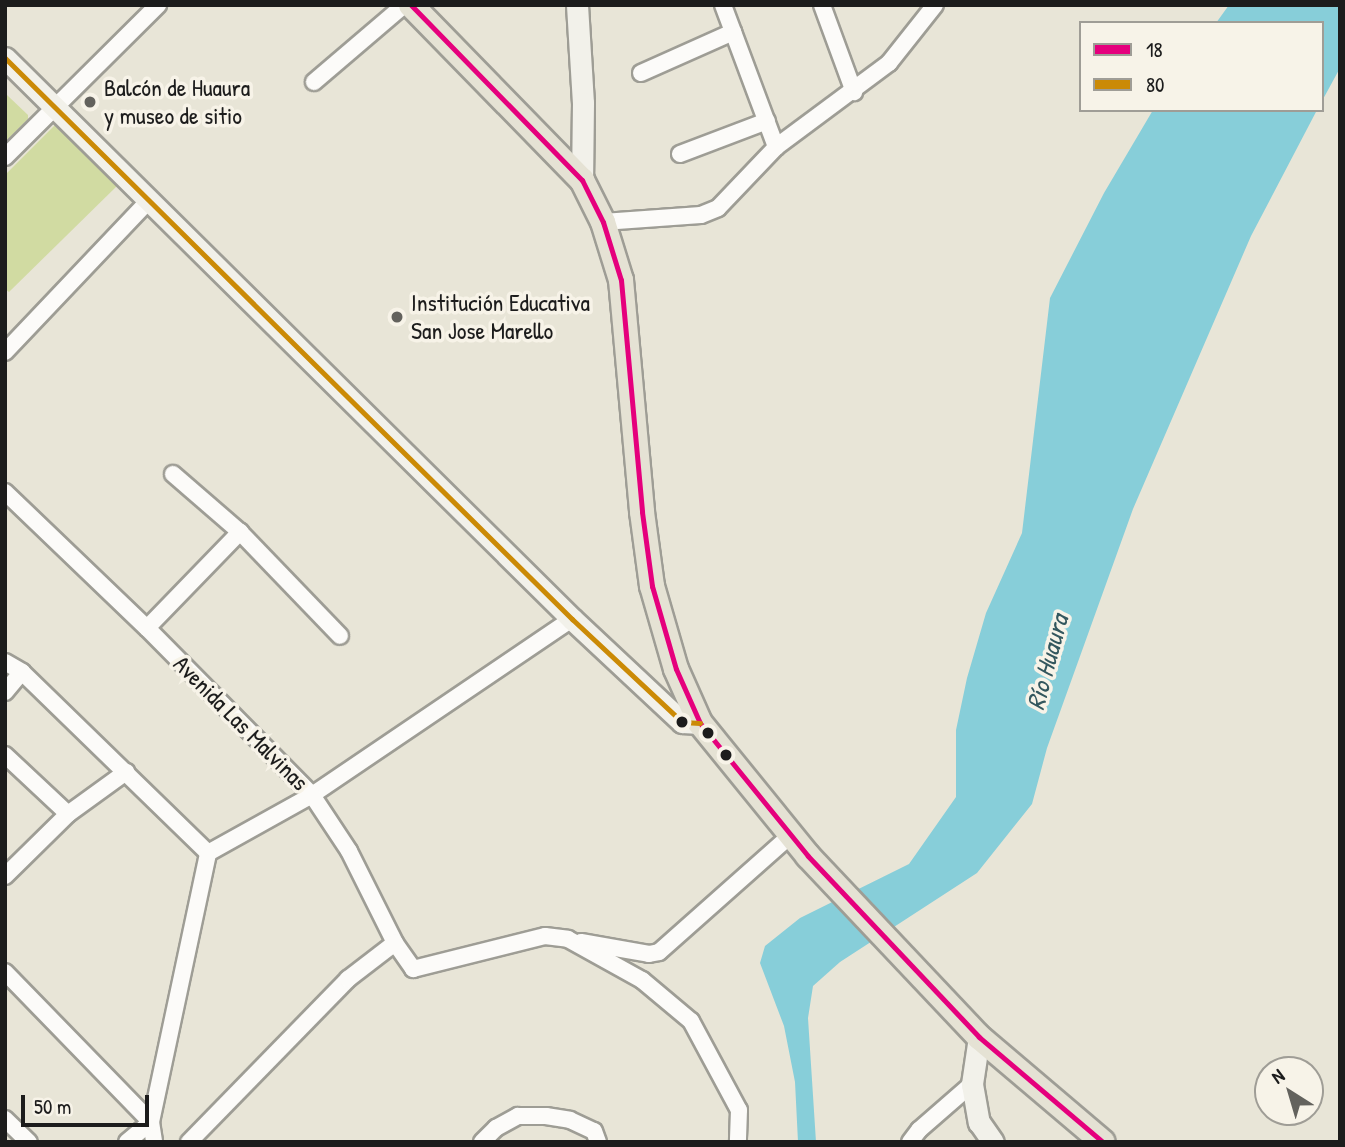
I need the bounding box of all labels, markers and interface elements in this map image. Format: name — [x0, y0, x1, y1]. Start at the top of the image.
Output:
legend — [1079, 21, 1324, 112]
text: 18 — [1146, 35, 1163, 64]
text: 80 — [1146, 70, 1165, 99]
place label: Balcón de Huaura y museo de sitio — [104, 74, 250, 130]
marker: Balcón de Huaura y museo de sitio — [82, 94, 98, 110]
place label: Institución Educativa San Jose Marello — [411, 289, 590, 345]
marker: Institución Educativa San Jose Marello — [389, 309, 405, 325]
water label: Río Huaura — [1019, 611, 1075, 713]
street label: Avenida Las Malvinas — [168, 650, 314, 796]
unlabelled marker — [675, 715, 689, 729]
unlabelled marker — [701, 726, 715, 740]
unlabelled marker — [719, 748, 733, 762]
north arrow — [1254, 1056, 1324, 1126]
text: N — [1266, 1062, 1289, 1089]
scale bar — [24, 1080, 152, 1124]
text: 50 m — [34, 1092, 71, 1121]

